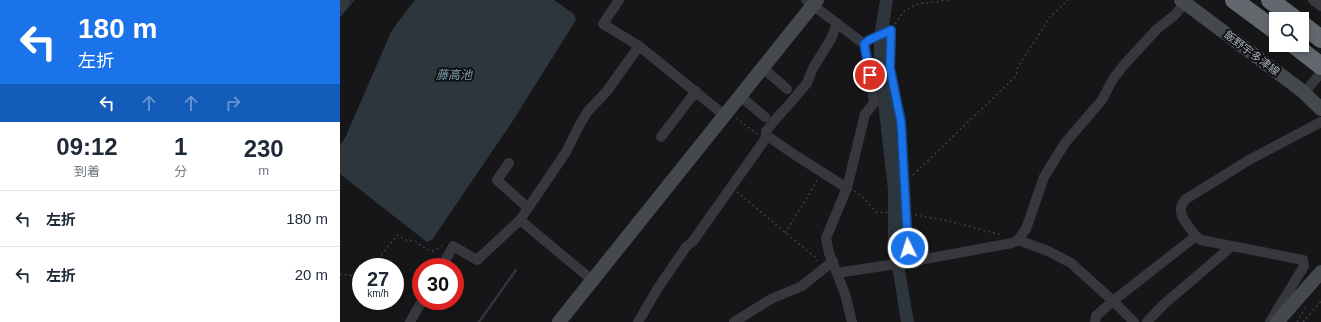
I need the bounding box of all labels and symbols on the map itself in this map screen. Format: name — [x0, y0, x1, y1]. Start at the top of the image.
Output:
street label: 飯野宇多津線 — [1222, 28, 1282, 78]
pin — [853, 58, 887, 92]
water label: 藤高池 — [436, 68, 473, 82]
position arrow — [887, 227, 929, 269]
speed limit sign: 30 — [412, 258, 464, 310]

